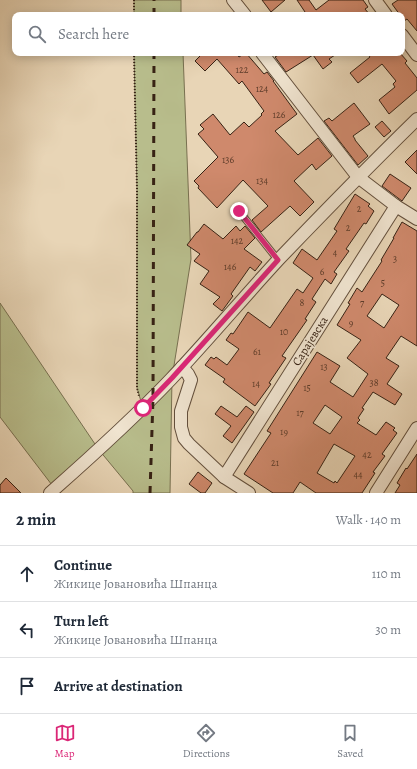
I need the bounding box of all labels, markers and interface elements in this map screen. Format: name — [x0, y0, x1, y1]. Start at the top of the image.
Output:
search box — [12, 12, 405, 56]
icon: search — [26, 23, 48, 45]
text: Search here — [58, 24, 129, 44]
house number: 122 — [236, 63, 249, 76]
house number: 124 — [256, 82, 269, 95]
house number: 126 — [273, 108, 286, 121]
house number: 136 — [222, 153, 234, 166]
house number: 134 — [256, 174, 269, 187]
route end — [230, 202, 248, 220]
house number: 2 — [357, 202, 362, 215]
house number: 2 — [346, 221, 351, 234]
house number: 142 — [231, 234, 244, 247]
house number: 4 — [333, 246, 338, 259]
house number: 3 — [393, 252, 397, 265]
house number: 146 — [224, 260, 237, 273]
house number: 6 — [320, 265, 325, 278]
house number: 5 — [381, 276, 385, 289]
house number: 8 — [300, 296, 305, 309]
house number: 7 — [360, 296, 365, 309]
street label: Сарајевска — [288, 313, 332, 369]
house number: 9 — [349, 316, 354, 329]
house number: 10 — [280, 325, 288, 338]
house number: 61 — [253, 345, 262, 358]
house number: 13 — [320, 360, 328, 373]
house number: 38 — [369, 376, 379, 389]
house number: 14 — [252, 377, 260, 390]
house number: 15 — [303, 381, 311, 394]
route start — [134, 399, 152, 417]
house number: 17 — [296, 406, 305, 419]
house number: 19 — [280, 425, 288, 438]
house number: 42 — [362, 448, 372, 461]
house number: 21 — [271, 456, 280, 469]
house number: 44 — [353, 468, 363, 481]
text: 2 min — [16, 508, 56, 531]
text: Walk · 140 m — [336, 511, 401, 528]
text: Continue — [54, 555, 112, 575]
icon: ahead — [16, 563, 38, 585]
text: 110 m — [372, 565, 401, 582]
text: Жикице Јовановића Шпанца — [54, 575, 217, 592]
text: Turn left — [54, 611, 109, 631]
icon: left — [16, 619, 38, 641]
text: 30 m — [375, 621, 401, 638]
text: Жикице Јовановића Шпанца — [54, 631, 217, 648]
icon: arrive — [16, 675, 38, 697]
text: Arrive at destination — [54, 676, 183, 696]
tab: Map — [54, 722, 76, 761]
tab: Directions — [183, 722, 230, 761]
tab: Saved — [337, 722, 363, 761]

